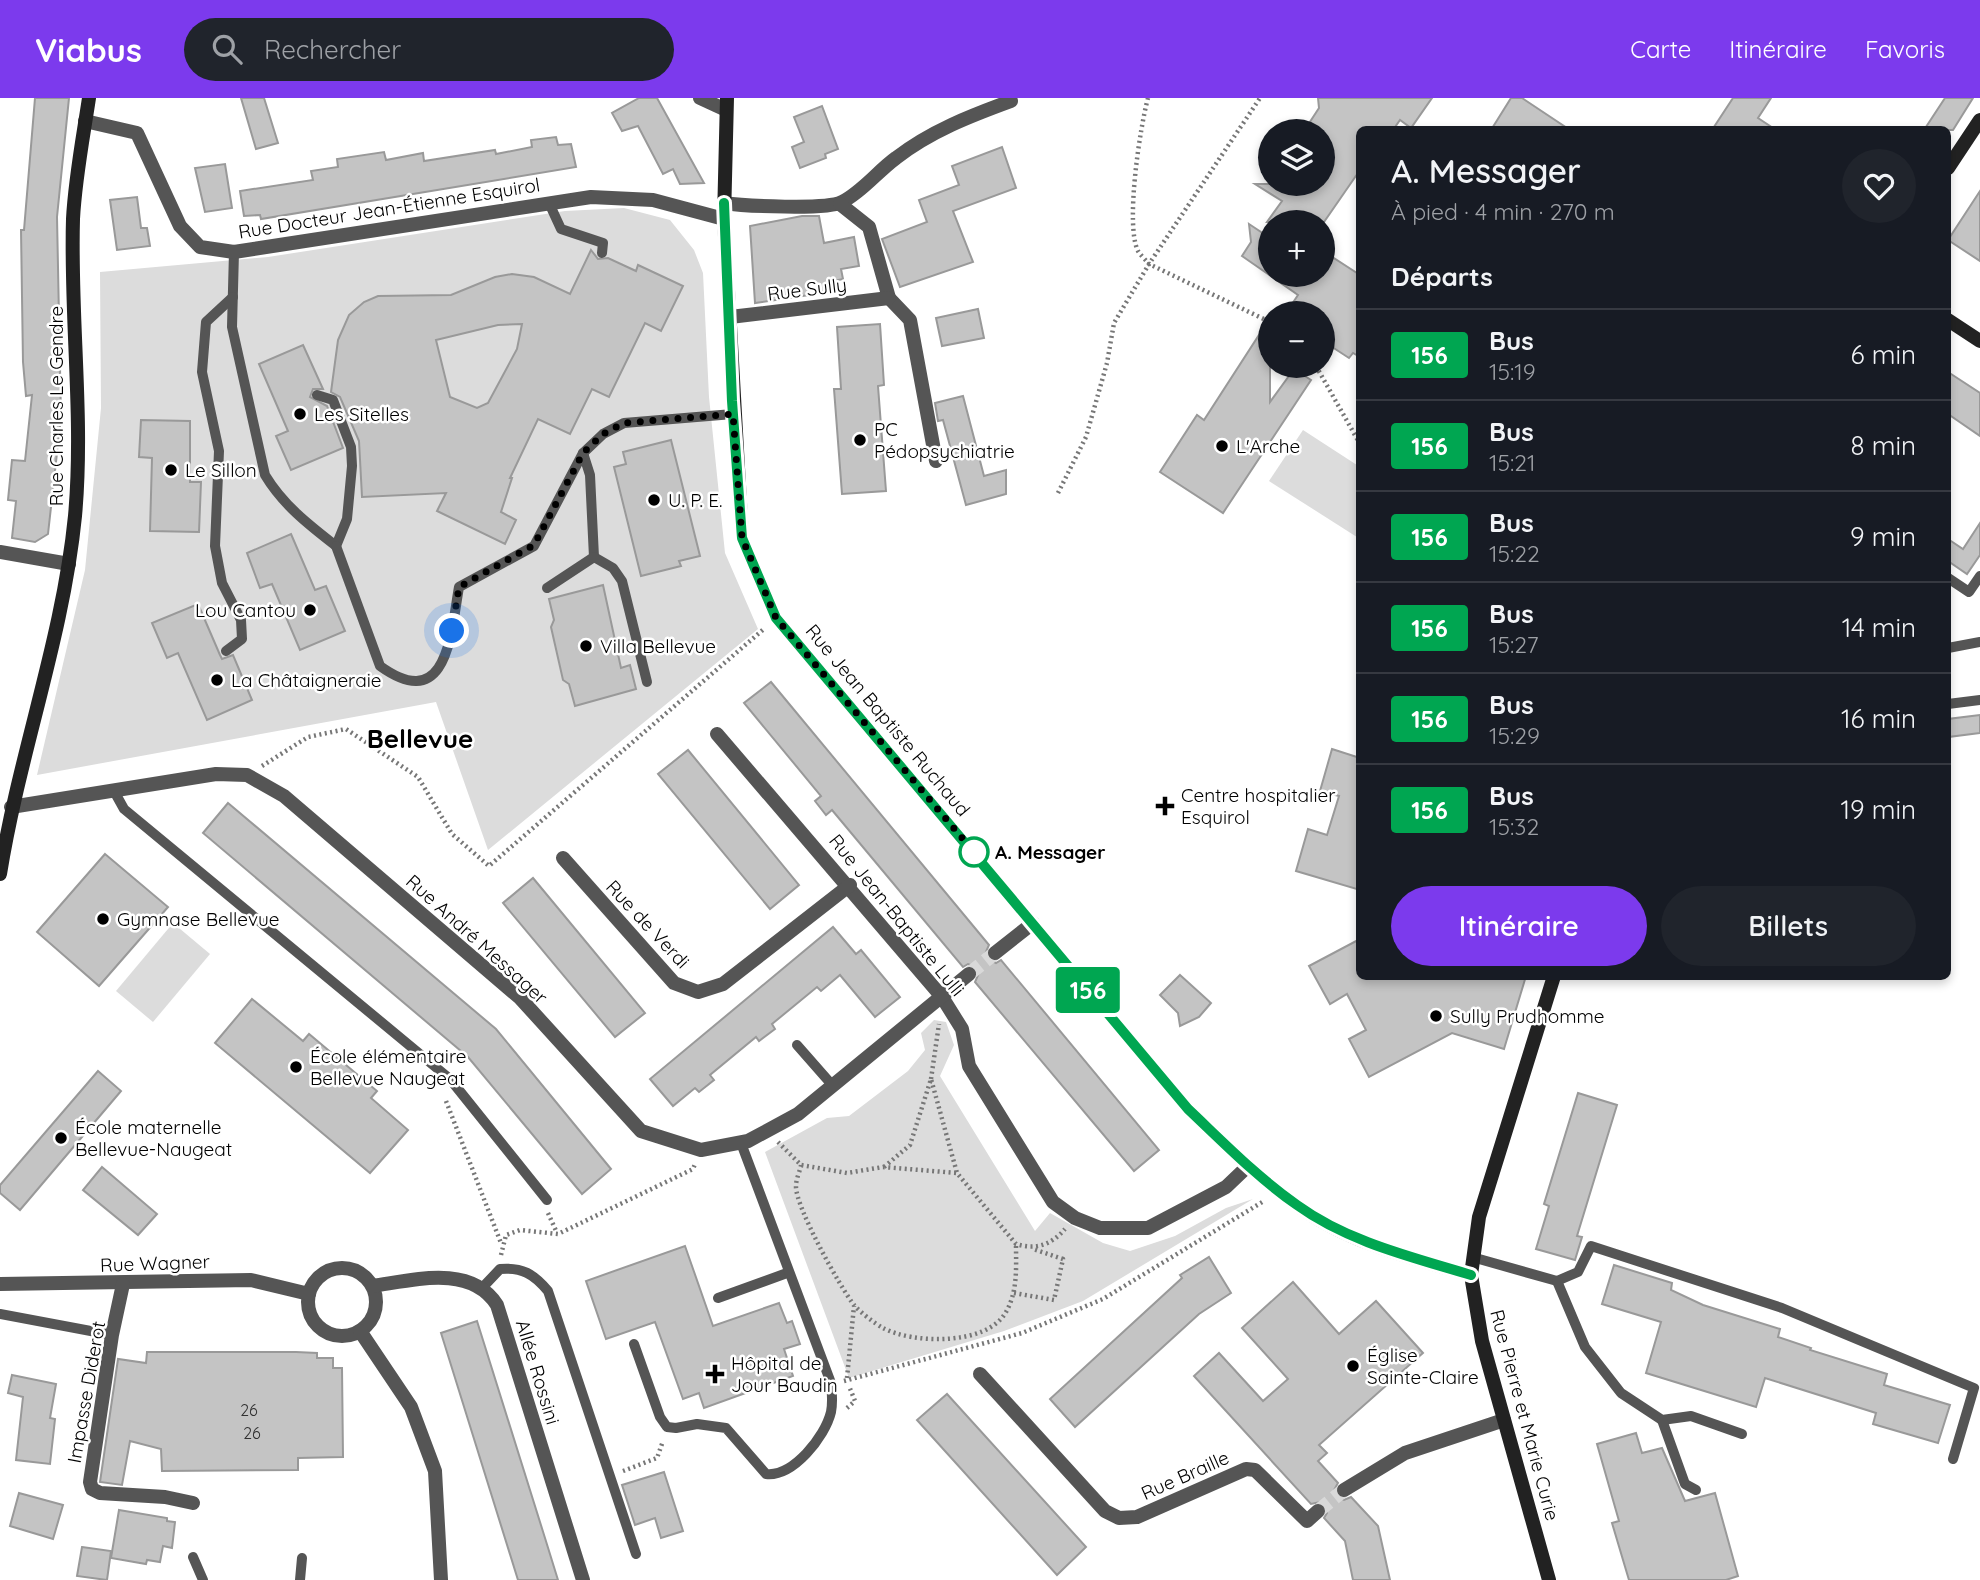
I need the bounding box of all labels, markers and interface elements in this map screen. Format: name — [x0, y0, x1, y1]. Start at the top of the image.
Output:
search box — [184, 18, 674, 81]
text: Viabus — [35, 29, 142, 70]
icon: search — [208, 30, 246, 68]
text: Rechercher — [264, 33, 401, 66]
text: Carte — [1630, 34, 1691, 64]
text: Itinéraire — [1729, 34, 1827, 64]
text: Favoris — [1865, 34, 1945, 64]
map controls — [1258, 119, 1335, 378]
button: layers — [1258, 119, 1335, 196]
button: heart — [1842, 149, 1916, 223]
text: A. Messager — [1391, 150, 1581, 191]
street label: Rue Docteur Jean-Étienne Esquirol — [236, 172, 542, 244]
text: À pied · 4 min · 270 m — [1391, 197, 1615, 226]
button: + — [1258, 210, 1335, 287]
text: Départs — [1391, 260, 1493, 293]
street label: Rue Sully — [766, 272, 848, 306]
button: − — [1258, 301, 1335, 378]
street label: Rue Charles Le Gendre — [44, 306, 68, 506]
text: Bus — [1489, 324, 1534, 357]
text: 6 min — [1851, 338, 1916, 371]
text: 156 — [1411, 340, 1448, 370]
text: 15:19 — [1489, 357, 1536, 386]
place label: Les Sitelles — [314, 402, 409, 426]
marker: Les Sitelles — [292, 406, 308, 422]
text: Bus — [1489, 415, 1534, 448]
place label: PC Pédopsychiatrie — [874, 417, 1015, 463]
text: 8 min — [1851, 429, 1916, 462]
text: 156 — [1411, 431, 1448, 461]
marker: PC Pédopsychiatrie — [852, 432, 868, 448]
place label: L'Arche — [1236, 434, 1300, 458]
marker: L'Arche — [1214, 438, 1230, 454]
text: 15:21 — [1489, 448, 1536, 477]
place label: Le Sillon — [185, 458, 257, 482]
marker: Le Sillon — [163, 462, 179, 478]
place label: U. P. E. — [668, 488, 722, 512]
marker: U. P. E. — [646, 492, 662, 508]
text: Bus — [1489, 506, 1534, 539]
text: 9 min — [1850, 520, 1916, 553]
text: 156 — [1411, 522, 1448, 552]
text: 15:22 — [1489, 539, 1540, 568]
text: Bus — [1489, 597, 1534, 630]
place label: Lou Cantou — [195, 598, 296, 622]
marker: Lou Cantou — [302, 602, 318, 618]
text: 14 min — [1842, 611, 1916, 644]
your location — [434, 613, 469, 648]
text: 156 — [1411, 613, 1448, 643]
street label: Rue Jean Baptiste Ruchaud — [801, 619, 975, 821]
text: 15:27 — [1489, 630, 1538, 659]
place label: Villa Bellevue — [600, 634, 716, 658]
marker: Villa Bellevue — [578, 638, 594, 654]
place label: La Châtaigneraie — [231, 668, 382, 692]
marker: La Châtaigneraie — [209, 672, 225, 688]
text: Bus — [1489, 688, 1534, 721]
text: 16 min — [1841, 702, 1916, 735]
text: 156 — [1411, 704, 1448, 734]
text: 15:29 — [1489, 721, 1540, 750]
district label: Bellevue — [367, 722, 473, 755]
text: Bus — [1489, 779, 1534, 812]
place label: Centre hospitalier Esquirol — [1181, 783, 1336, 829]
text: 19 min — [1840, 793, 1916, 826]
text: 156 — [1411, 795, 1448, 825]
marker: Centre hospitalier Esquirol — [1155, 796, 1175, 816]
text: 15:32 — [1489, 812, 1539, 841]
street label: Rue Jean-Baptiste Lulli — [824, 829, 970, 1001]
marker: A. Messager — [959, 837, 989, 867]
place label: A. Messager — [995, 840, 1106, 864]
street label: Rue André Messager — [401, 869, 553, 1009]
street label: Rue de Verdi — [601, 875, 695, 973]
button: Itinéraire — [1391, 886, 1647, 966]
button: Billets — [1661, 886, 1916, 966]
place label: Gymnase Bellevue — [117, 907, 280, 931]
marker: Gymnase Bellevue — [95, 911, 111, 927]
line badge: 156 — [1048, 967, 1128, 1013]
text: 156 — [1070, 975, 1106, 1005]
place label: Sully Prudhomme — [1450, 1004, 1605, 1028]
marker: Sully Prudhomme — [1428, 1008, 1444, 1024]
place label: École élémentaire Bellevue Naugeat — [310, 1044, 467, 1090]
marker: École élémentaire Bellevue Naugeat — [288, 1059, 304, 1075]
place label: École maternelle Bellevue-Naugeat — [75, 1115, 232, 1161]
marker: École maternelle Bellevue-Naugeat — [53, 1130, 69, 1146]
street label: Rue Wagner — [100, 1249, 211, 1277]
street label: Rue Pierre et Marie Curie — [1485, 1307, 1565, 1523]
street label: Allée Rossini — [511, 1317, 565, 1427]
street label: Impasse Diderot — [62, 1319, 110, 1465]
place label: Église Sainte-Claire — [1367, 1343, 1479, 1389]
place label: Hôpital de Jour Baudin — [731, 1351, 838, 1397]
marker: Église Sainte-Claire — [1345, 1358, 1361, 1374]
marker: Hôpital de Jour Baudin — [705, 1364, 725, 1384]
house number: 26 — [240, 1400, 258, 1420]
house number: 26 — [243, 1423, 261, 1443]
street label: Rue Braille — [1137, 1445, 1233, 1505]

